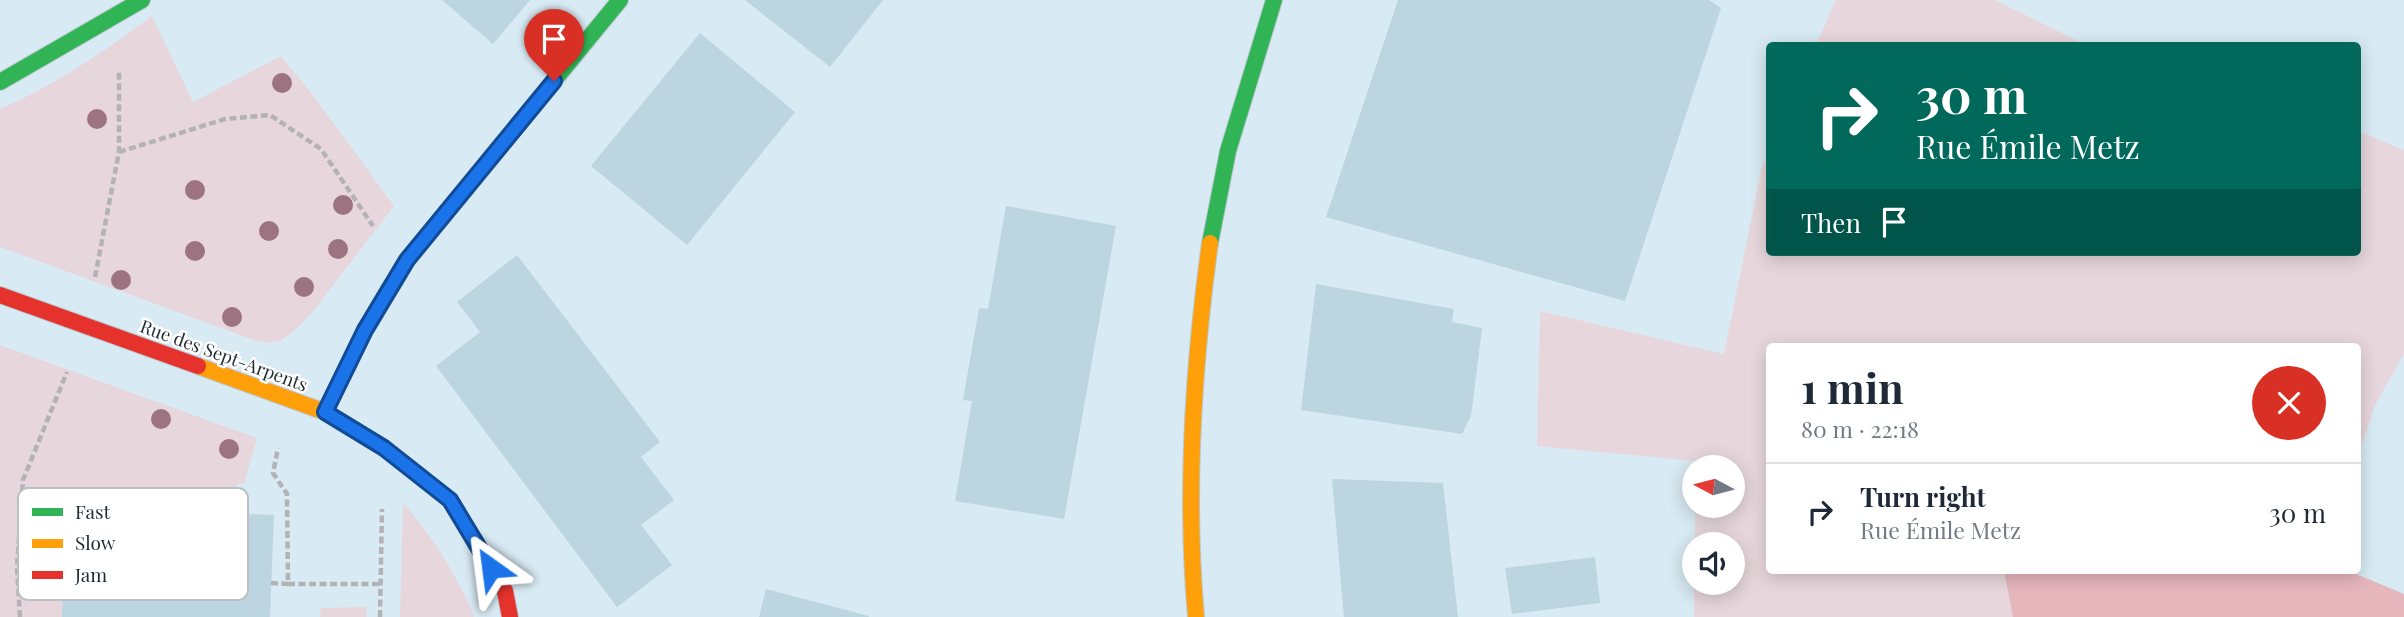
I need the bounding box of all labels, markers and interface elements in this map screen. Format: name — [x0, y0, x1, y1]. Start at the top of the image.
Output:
pin — [524, 9, 584, 81]
icon: arrive — [535, 20, 573, 58]
text: 30 m — [1916, 61, 2027, 126]
icon: right — [1801, 70, 1892, 161]
text: Rue Émile Metz — [1916, 124, 2140, 167]
icon: arrive — [1875, 203, 1913, 241]
text: Then — [1801, 205, 1861, 240]
street label: Rue des Sept-Arpents — [137, 314, 311, 396]
text: 1 min — [1801, 359, 1904, 415]
button: close — [2252, 366, 2326, 440]
text: 80 m · 22:18 — [1801, 413, 1919, 444]
north arrow — [1682, 455, 1745, 518]
map controls — [1682, 455, 1745, 595]
text: Turn right — [1860, 479, 1986, 514]
legend — [18, 488, 248, 600]
icon: right — [1801, 493, 1839, 531]
text: 30 m — [2269, 495, 2326, 530]
text: Fast — [75, 498, 111, 524]
text: Rue Émile Metz — [1860, 514, 2021, 545]
text: Slow — [75, 529, 116, 555]
position arrow — [454, 531, 528, 605]
button: sound — [1682, 532, 1745, 595]
text: Jam — [74, 561, 107, 587]

